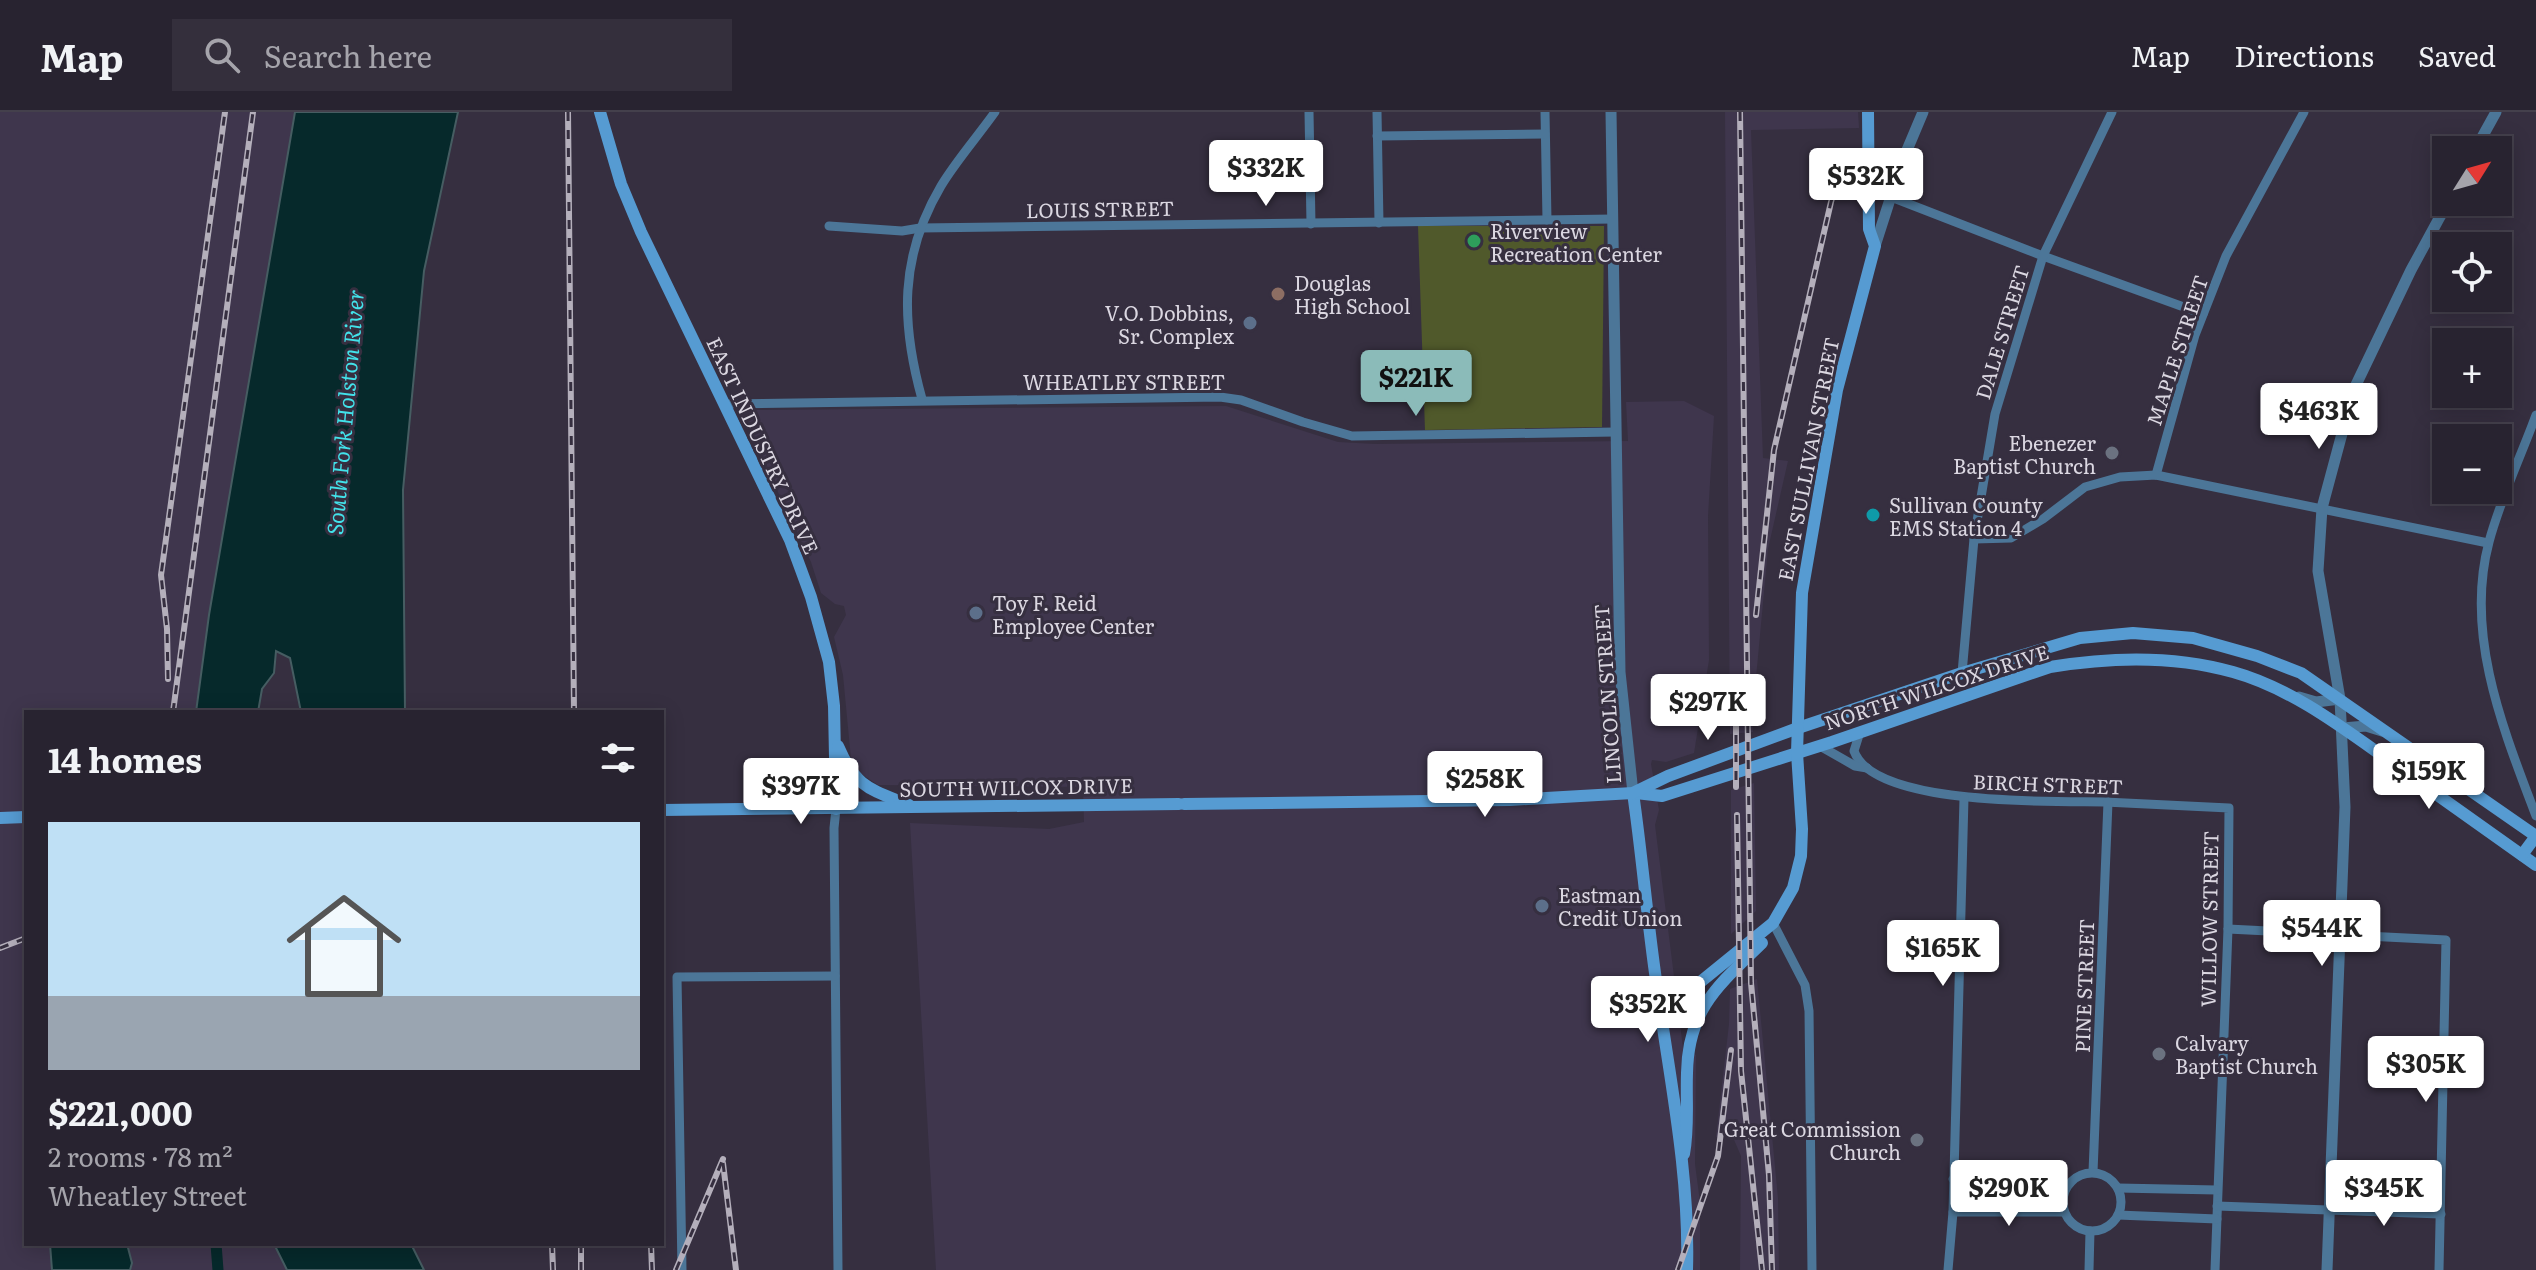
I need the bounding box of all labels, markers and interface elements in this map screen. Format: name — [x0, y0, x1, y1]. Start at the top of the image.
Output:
search box — [172, 19, 732, 91]
text: Map — [40, 27, 124, 84]
icon: search — [200, 33, 244, 77]
text: Search here — [264, 33, 432, 77]
text: Map — [2131, 34, 2190, 76]
text: Directions — [2234, 34, 2374, 76]
text: Saved — [2418, 34, 2496, 76]
north arrow — [2432, 136, 2512, 216]
map controls — [2432, 136, 2512, 504]
pin: $332K — [1210, 140, 1322, 208]
text: $332K — [1227, 146, 1305, 185]
pin: $532K — [1810, 148, 1922, 216]
text: $532K — [1827, 154, 1905, 193]
street label: LOUIS STREET — [1026, 192, 1174, 224]
place label: Riverview Recreation Center — [1490, 215, 1663, 268]
marker: Riverview Recreation Center — [1465, 232, 1483, 250]
button: locate — [2432, 232, 2512, 312]
street label: DALE STREET — [1966, 261, 2036, 403]
place label: Douglas High School — [1294, 267, 1411, 320]
street label: MAPLE STREET — [2138, 271, 2214, 429]
marker: Douglas High School — [1269, 285, 1287, 303]
water label: South Fork Holston River — [317, 288, 371, 536]
place label: V.O. Dobbins, Sr. Complex — [1105, 297, 1235, 350]
marker: V.O. Dobbins, Sr. Complex — [1241, 314, 1259, 332]
button: + — [2432, 328, 2512, 408]
street label: EAST INDUSTRY DRIVE — [700, 331, 828, 559]
street label: EAST SULLIVAN STREET — [1769, 335, 1845, 583]
pin: $221K — [1360, 350, 1472, 418]
text: $221K — [1379, 356, 1453, 395]
street label: WHEATLEY STREET — [1023, 366, 1225, 396]
pin: $463K — [2263, 383, 2375, 451]
text: $463K — [2278, 389, 2360, 428]
button: − — [2432, 424, 2512, 504]
place label: Ebenezer Baptist Church — [1953, 427, 2097, 480]
marker: Ebenezer Baptist Church — [2103, 444, 2121, 462]
place label: Sullivan County EMS Station 4 — [1889, 489, 2043, 542]
marker: Sullivan County EMS Station 4 — [1864, 506, 1882, 524]
place label: Toy F. Reid Employee Center — [992, 587, 1155, 640]
street label: LINCOLN STREET — [1585, 603, 1627, 785]
marker: Toy F. Reid Employee Center — [967, 604, 985, 622]
street label: NORTH WILCOX DRIVE — [1820, 635, 2052, 737]
pin: $297K — [1652, 674, 1764, 742]
text: $297K — [1669, 680, 1747, 719]
text: 14 homes — [48, 733, 202, 783]
icon: filters — [596, 736, 640, 780]
pin: $159K — [2373, 743, 2485, 811]
text: $159K — [2391, 749, 2467, 788]
pin: $258K — [1429, 751, 1541, 819]
text: $258K — [1445, 757, 1525, 796]
pin: $397K — [745, 758, 857, 826]
text: $397K — [761, 764, 841, 803]
street label: BIRCH STREET — [1972, 765, 2124, 801]
street label: SOUTH WILCOX DRIVE — [899, 769, 1133, 803]
street label: WILLOW STREET — [2191, 831, 2225, 1007]
icon: home — [272, 874, 416, 1018]
place label: Eastman Credit Union — [1558, 879, 1682, 932]
marker: Eastman Credit Union — [1533, 897, 1551, 915]
pin: $544K — [2266, 900, 2378, 968]
text: $544K — [2281, 906, 2363, 945]
street label: PINE STREET — [2066, 918, 2100, 1054]
pin: $165K — [1887, 920, 1999, 988]
text: $165K — [1905, 926, 1981, 965]
pin: $352K — [1592, 976, 1704, 1044]
text: $352K — [1609, 982, 1687, 1021]
place label: Calvary Baptist Church — [2175, 1027, 2318, 1080]
pin: $305K — [2370, 1036, 2482, 1104]
text: $305K — [2386, 1042, 2466, 1081]
marker: Calvary Baptist Church — [2150, 1045, 2168, 1063]
text: $221,000 — [48, 1086, 193, 1136]
place label: Great Commission Church — [1724, 1113, 1901, 1166]
marker: Great Commission Church — [1908, 1131, 1926, 1149]
text: 2 rooms · 78 m² — [48, 1136, 233, 1175]
pin: $290K — [1953, 1160, 2065, 1228]
pin: $345K — [2328, 1160, 2440, 1228]
text: $290K — [1969, 1166, 2049, 1205]
text: $345K — [2344, 1166, 2424, 1205]
text: Wheatley Street — [48, 1175, 247, 1214]

